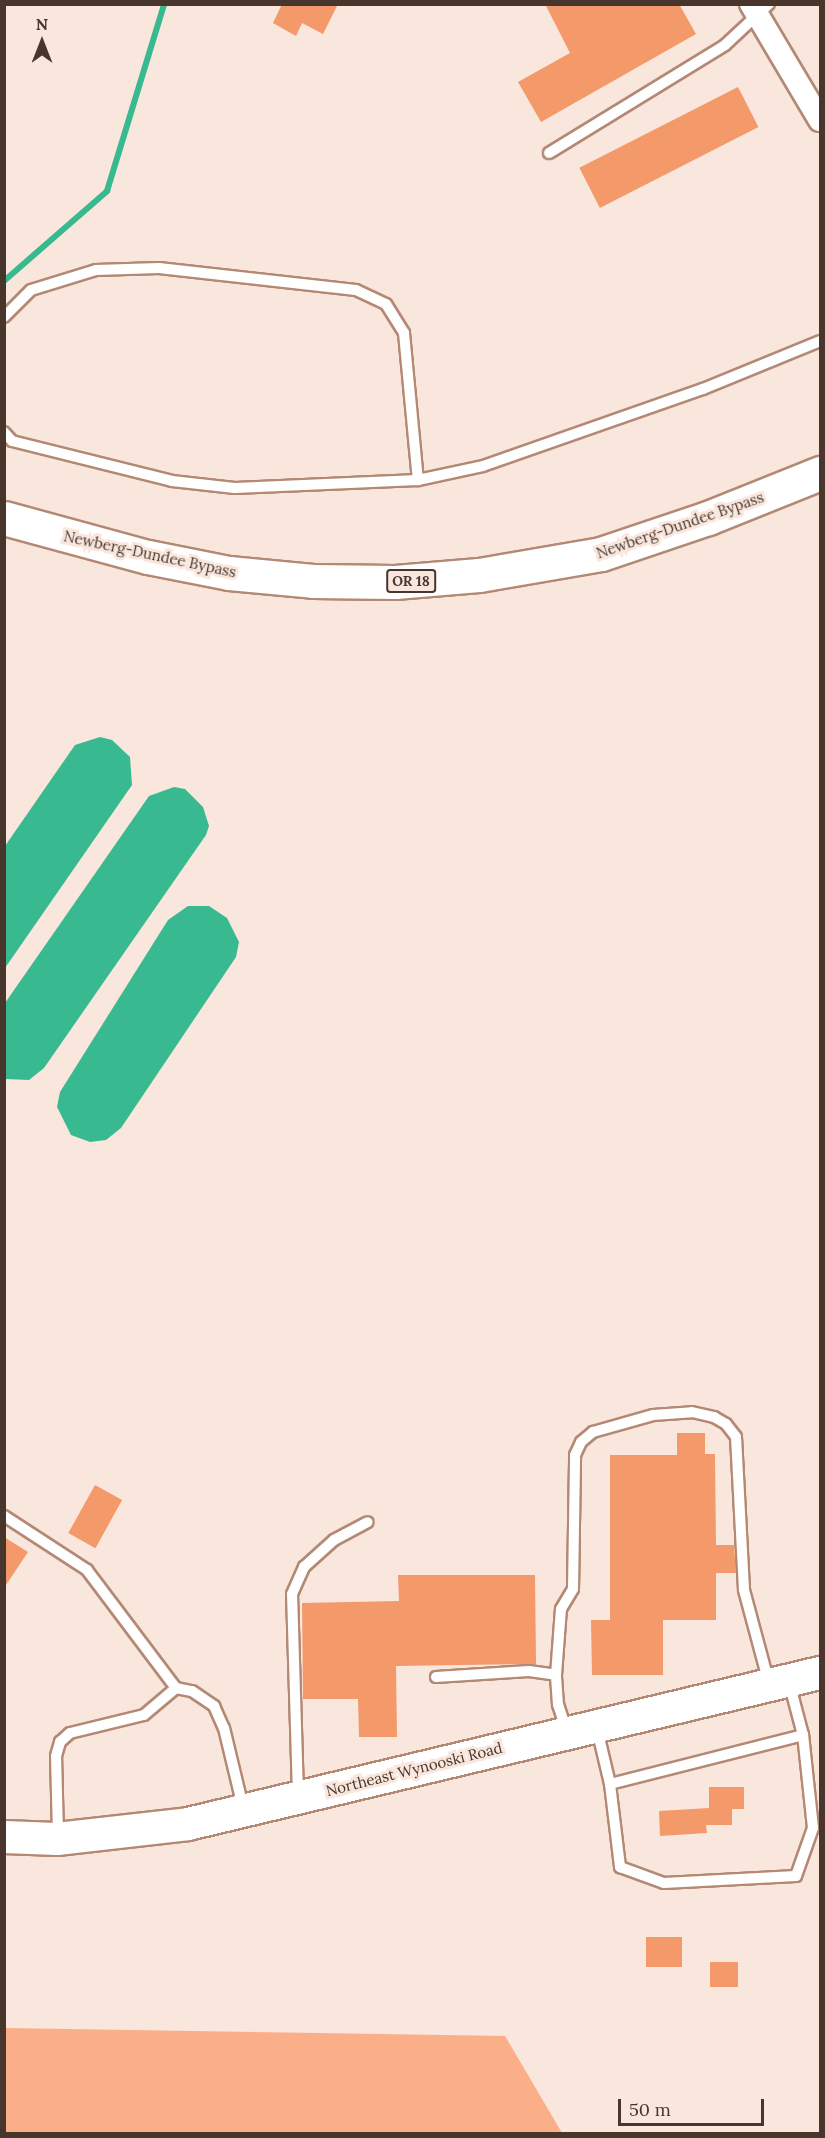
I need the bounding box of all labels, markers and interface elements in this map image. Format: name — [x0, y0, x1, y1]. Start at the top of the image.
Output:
north arrow — [12, 12, 72, 72]
text: N — [36, 14, 48, 34]
street label: Newberg-Dundee Bypass — [594, 488, 766, 562]
street label: Newberg-Dundee Bypass — [62, 527, 238, 581]
road number: OR 18 — [386, 570, 436, 592]
street label: Northeast Wynooski Road — [324, 1738, 504, 1800]
scale bar — [621, 2087, 766, 2125]
text: 50 m — [629, 2098, 671, 2121]

